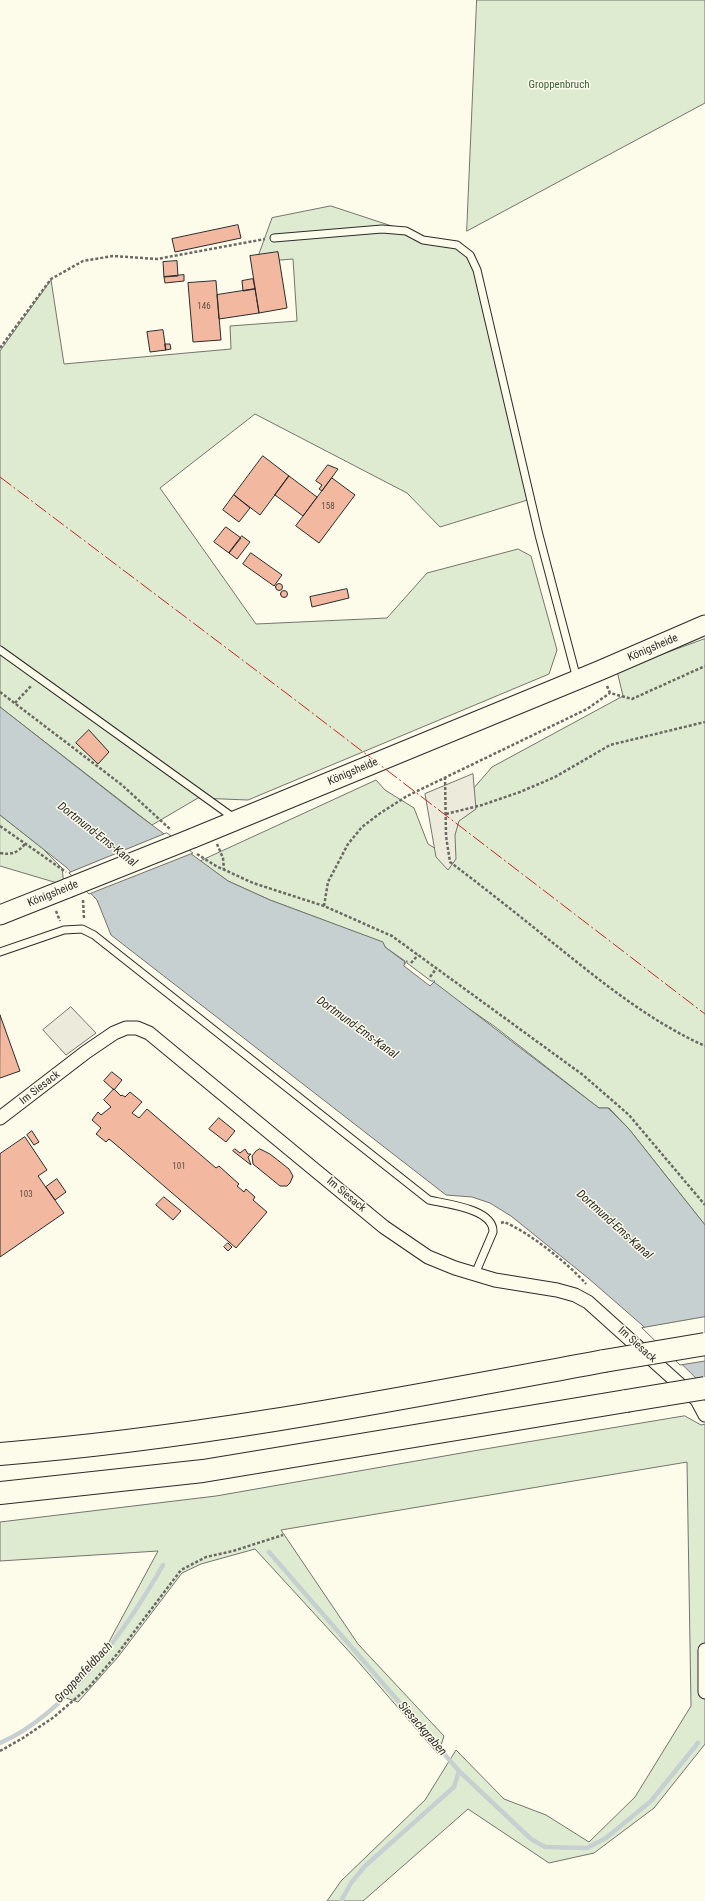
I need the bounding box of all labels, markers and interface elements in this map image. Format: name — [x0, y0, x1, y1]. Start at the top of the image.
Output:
park label: Groppenbruch — [528, 78, 590, 92]
house number: 146 — [197, 302, 211, 312]
house number: 158 — [321, 502, 335, 512]
street label: Königsheide — [626, 632, 680, 664]
street label: Königsheide — [326, 756, 380, 788]
water label: Dortmund-Ems-Kanal — [54, 799, 140, 871]
street label: Königsheide — [26, 878, 80, 910]
water label: Dortmund-Ems-Kanal — [314, 994, 400, 1062]
street label: Im Siesack — [17, 1068, 63, 1108]
house number: 101 — [172, 1162, 186, 1172]
street label: Im Siesack — [324, 1175, 368, 1215]
water label: Dortmund-Ems-Kanal — [573, 1187, 655, 1263]
house number: 103 — [19, 1190, 33, 1200]
street label: Im Siesack — [615, 1324, 659, 1366]
water label: Groppenfeldbach — [52, 1639, 116, 1707]
water label: Siesackgraben — [395, 1699, 449, 1759]

